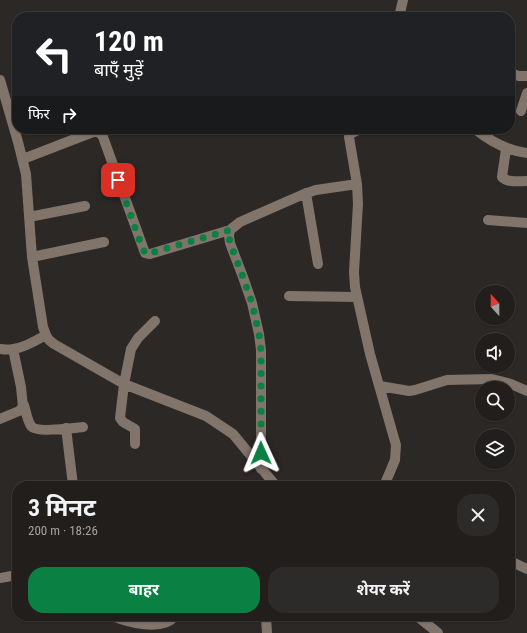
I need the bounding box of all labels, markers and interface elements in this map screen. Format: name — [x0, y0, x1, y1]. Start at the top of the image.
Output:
text: 120 m — [94, 25, 164, 58]
icon: left — [28, 28, 80, 80]
text: बाएँ मुड़ें — [94, 59, 143, 80]
icon: right — [58, 104, 80, 126]
text: फिर — [28, 105, 50, 123]
pin — [101, 163, 135, 197]
icon: arrive — [107, 169, 129, 191]
north arrow — [475, 285, 515, 325]
map controls — [475, 285, 515, 469]
button: sound — [475, 333, 515, 373]
button: search — [475, 381, 515, 421]
button: layers — [475, 429, 515, 469]
position arrow — [240, 432, 282, 474]
text: 3 मिनट — [28, 494, 96, 522]
button: close — [457, 494, 499, 536]
text: 200 m · 18:26 — [28, 523, 98, 538]
button: बाहर — [28, 567, 260, 613]
button: शेयर करें — [268, 567, 499, 613]

